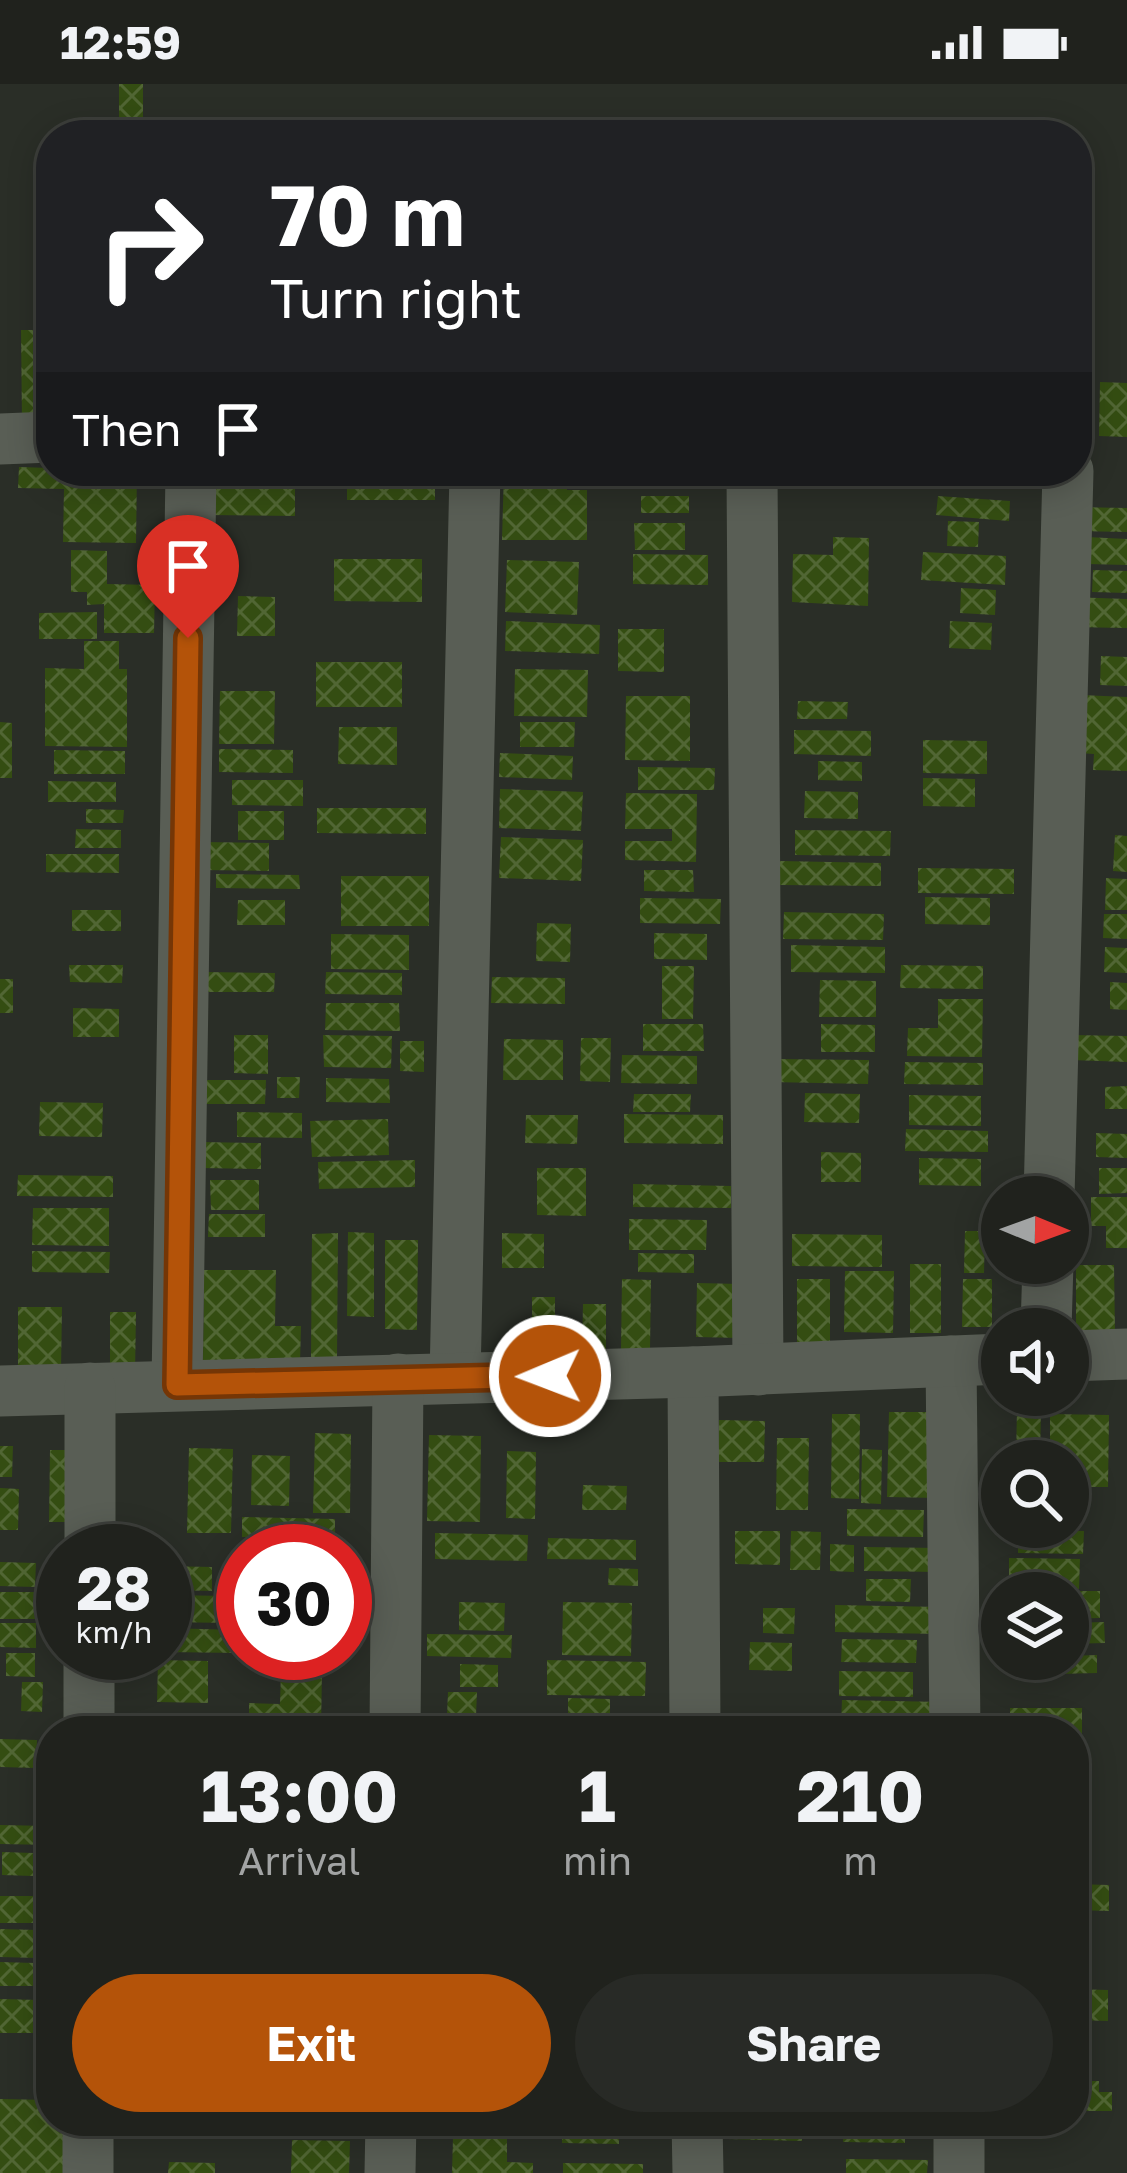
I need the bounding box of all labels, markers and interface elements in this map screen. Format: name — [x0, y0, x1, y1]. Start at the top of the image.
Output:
text: 12:59 — [60, 15, 181, 69]
text: 70 m — [270, 164, 465, 264]
icon: right — [72, 168, 228, 324]
text: Turn right — [270, 265, 522, 330]
icon: arrive — [205, 396, 271, 462]
text: Then — [72, 402, 181, 456]
pin — [137, 515, 239, 638]
icon: arrive — [155, 533, 221, 599]
north arrow — [981, 1176, 1089, 1284]
map controls — [981, 1176, 1089, 1680]
button: sound — [981, 1308, 1089, 1416]
position arrow — [487, 1313, 613, 1439]
button: search — [981, 1440, 1089, 1548]
speed limit sign: 30 — [216, 1524, 372, 1680]
text: 28 — [76, 1551, 151, 1623]
button: layers — [981, 1572, 1089, 1680]
text: km/h — [76, 1614, 152, 1650]
text: 13:00 — [201, 1751, 398, 1838]
text: 1 — [579, 1751, 616, 1838]
text: 210 — [797, 1751, 924, 1838]
text: Arrival — [238, 1837, 361, 1884]
text: min — [563, 1837, 632, 1884]
text: m — [843, 1837, 878, 1884]
button: Exit — [72, 1974, 551, 2112]
button: Share — [575, 1974, 1053, 2112]

